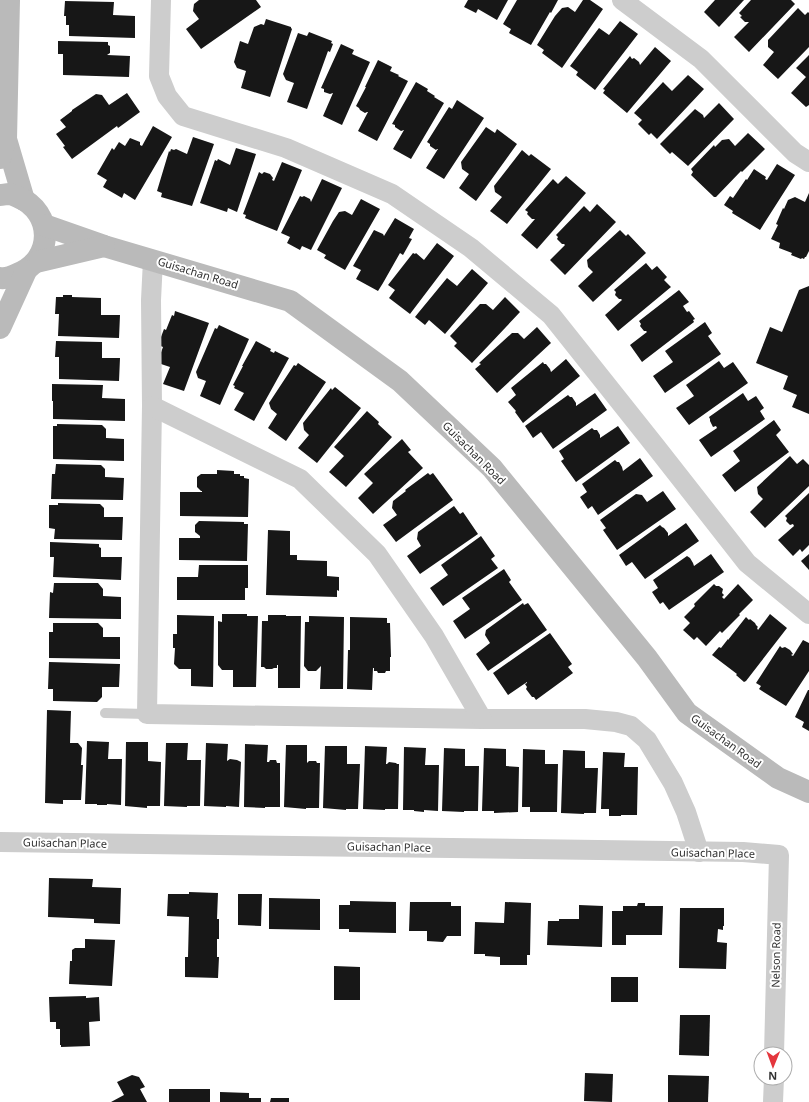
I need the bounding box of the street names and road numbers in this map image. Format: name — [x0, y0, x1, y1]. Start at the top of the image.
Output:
street label: Guisachan Road — [156, 253, 240, 292]
street label: Guisachan Road — [440, 418, 509, 487]
street label: Guisachan Road — [688, 710, 764, 771]
street label: Guisachan Place — [23, 834, 107, 851]
street label: Guisachan Place — [347, 838, 431, 855]
street label: Guisachan Place — [671, 844, 755, 861]
street label: Nelson Road — [767, 922, 784, 988]

